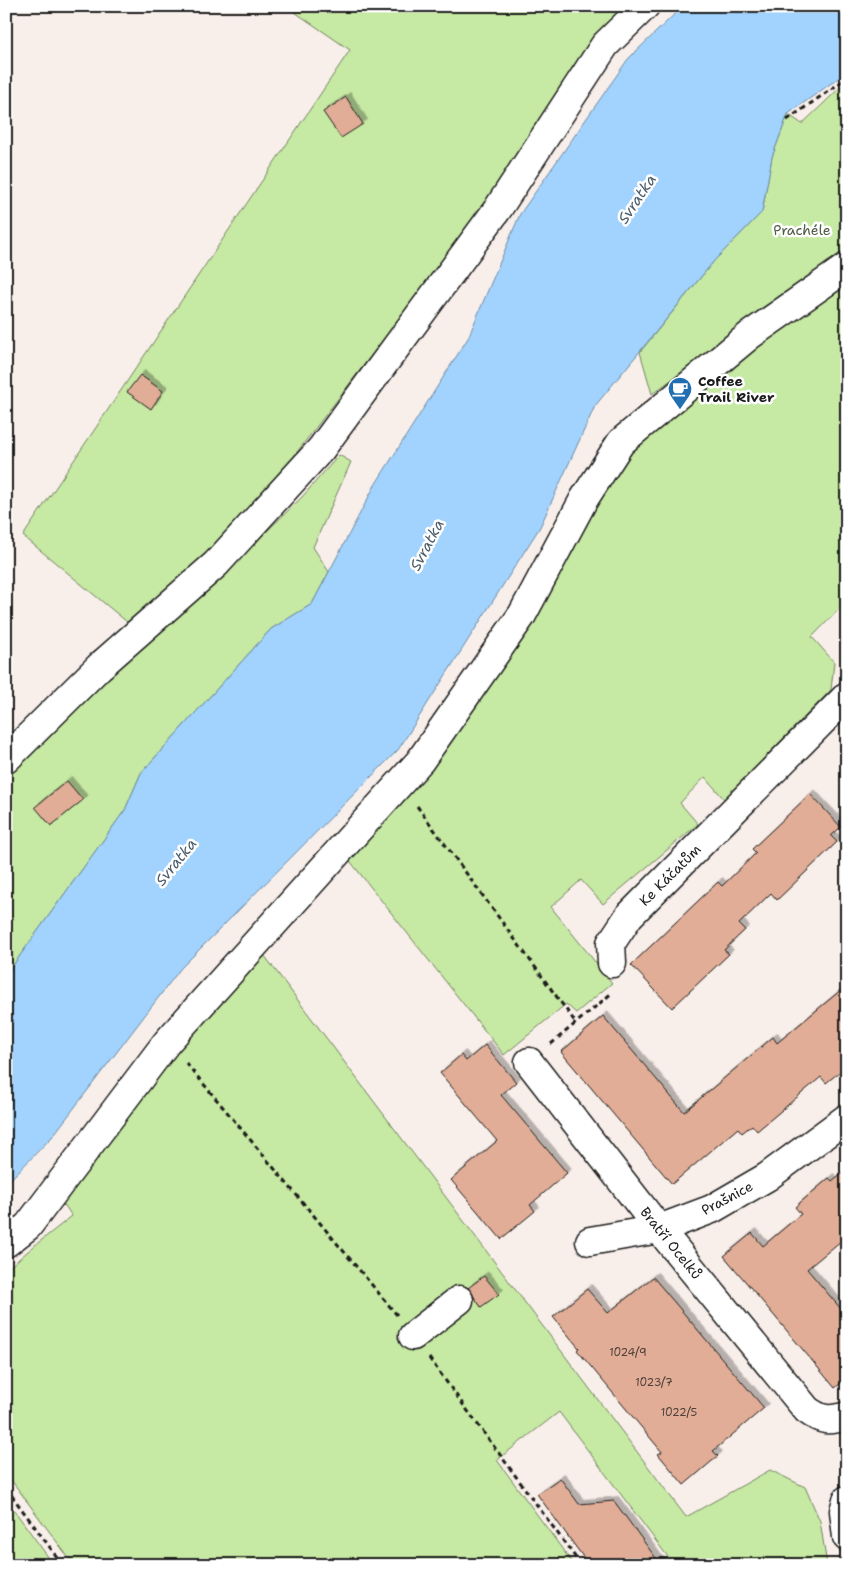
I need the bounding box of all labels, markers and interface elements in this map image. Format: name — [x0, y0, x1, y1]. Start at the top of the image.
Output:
water label: Svratka — [613, 170, 661, 228]
park label: Prachéle — [773, 221, 831, 239]
place label: Coffee Trail River — [698, 372, 775, 406]
cafe icon: Coffee Trail River — [667, 376, 693, 410]
water label: Svratka — [405, 516, 449, 574]
water label: Svratka — [151, 834, 201, 890]
street label: Ke Káčatům — [635, 840, 705, 910]
street label: Prašnice — [698, 1177, 756, 1219]
street label: Bratří Ocelků — [636, 1203, 706, 1283]
house number: 1024/9 — [609, 1345, 647, 1360]
house number: 1023/7 — [635, 1375, 673, 1390]
house number: 1022/5 — [661, 1405, 698, 1420]

